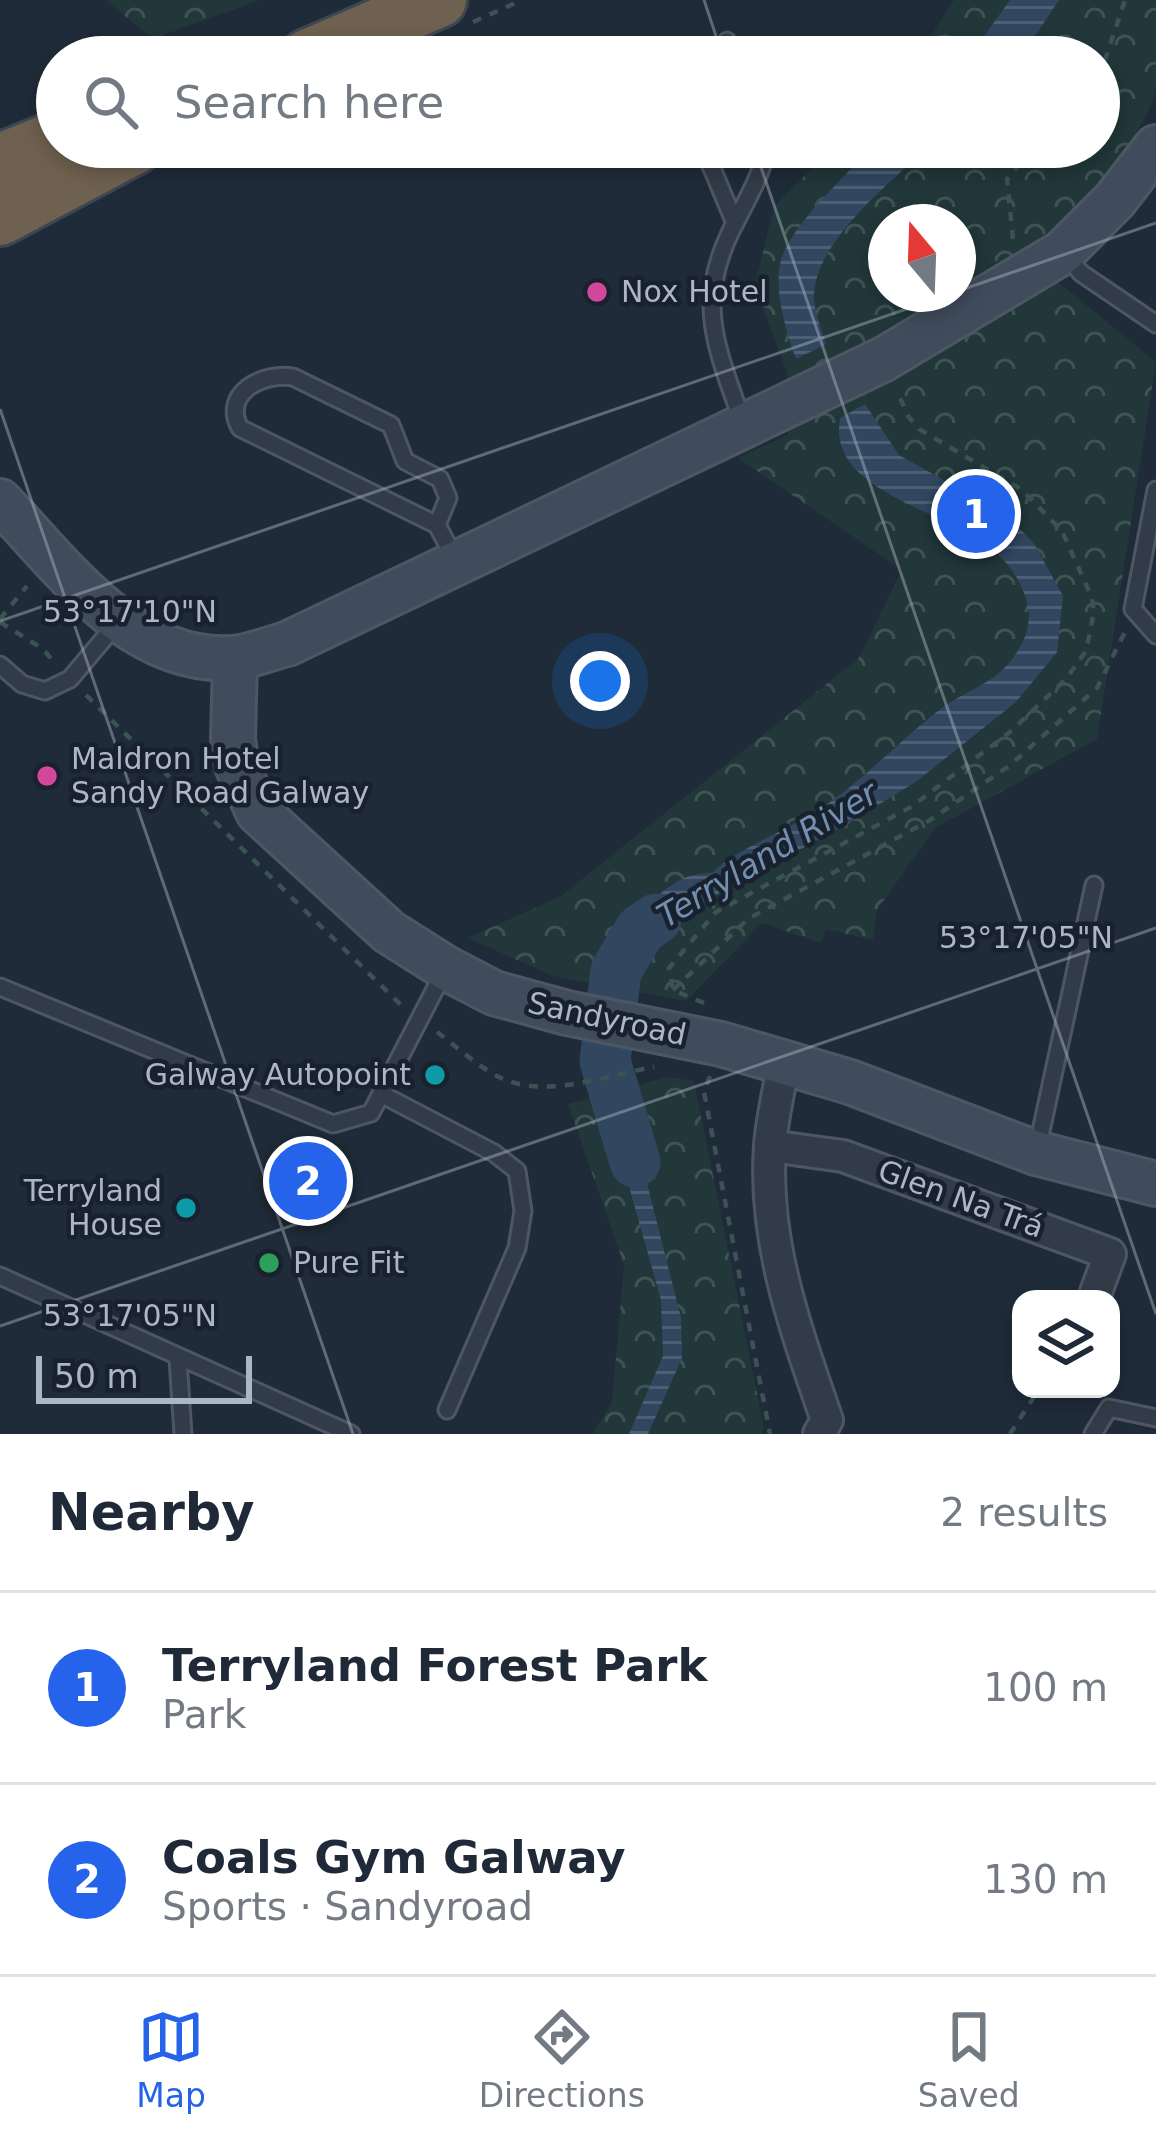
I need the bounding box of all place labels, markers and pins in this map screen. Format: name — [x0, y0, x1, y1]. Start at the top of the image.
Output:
place label: Nox Hotel — [621, 274, 768, 309]
marker: Nox Hotel — [584, 279, 610, 305]
pin: 1 — [937, 469, 1015, 559]
place label: Maldron Hotel Sandy Road Galway — [71, 741, 369, 810]
marker: Maldron Hotel Sandy Road Galway — [34, 763, 60, 789]
place label: Galway Autopoint — [145, 1057, 411, 1092]
marker: Galway Autopoint — [422, 1062, 448, 1088]
pin: 2 — [269, 1136, 347, 1226]
place label: Terryland House — [23, 1173, 162, 1242]
marker: Terryland House — [173, 1195, 199, 1221]
place label: Pure Fit — [293, 1245, 405, 1280]
marker: Pure Fit — [256, 1250, 282, 1276]

